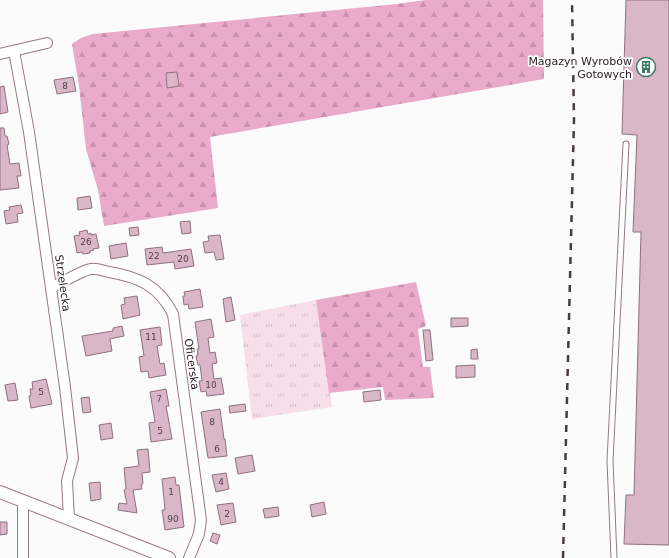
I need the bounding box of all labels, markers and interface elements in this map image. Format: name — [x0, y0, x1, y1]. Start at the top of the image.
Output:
place label: Magazyn Wyrobów Gotowych — [528, 55, 632, 81]
building icon: Magazyn Wyrobów Gotowych — [635, 56, 657, 78]
house number: 8 — [62, 81, 68, 91]
house number: 26 — [80, 237, 92, 247]
house number: 22 — [148, 251, 160, 261]
street label: Strzelecka — [52, 254, 73, 312]
house number: 20 — [177, 254, 189, 264]
house number: 11 — [145, 332, 157, 342]
street label: Oficerska — [181, 338, 202, 391]
house number: 10 — [205, 380, 217, 390]
house number: 5 — [38, 387, 44, 397]
house number: 7 — [156, 394, 162, 404]
house number: 8 — [209, 417, 215, 427]
house number: 5 — [157, 426, 163, 436]
house number: 6 — [214, 444, 220, 454]
house number: 4 — [218, 477, 224, 487]
house number: 1 — [168, 487, 174, 497]
house number: 2 — [224, 509, 230, 519]
house number: 90 — [167, 514, 179, 524]

